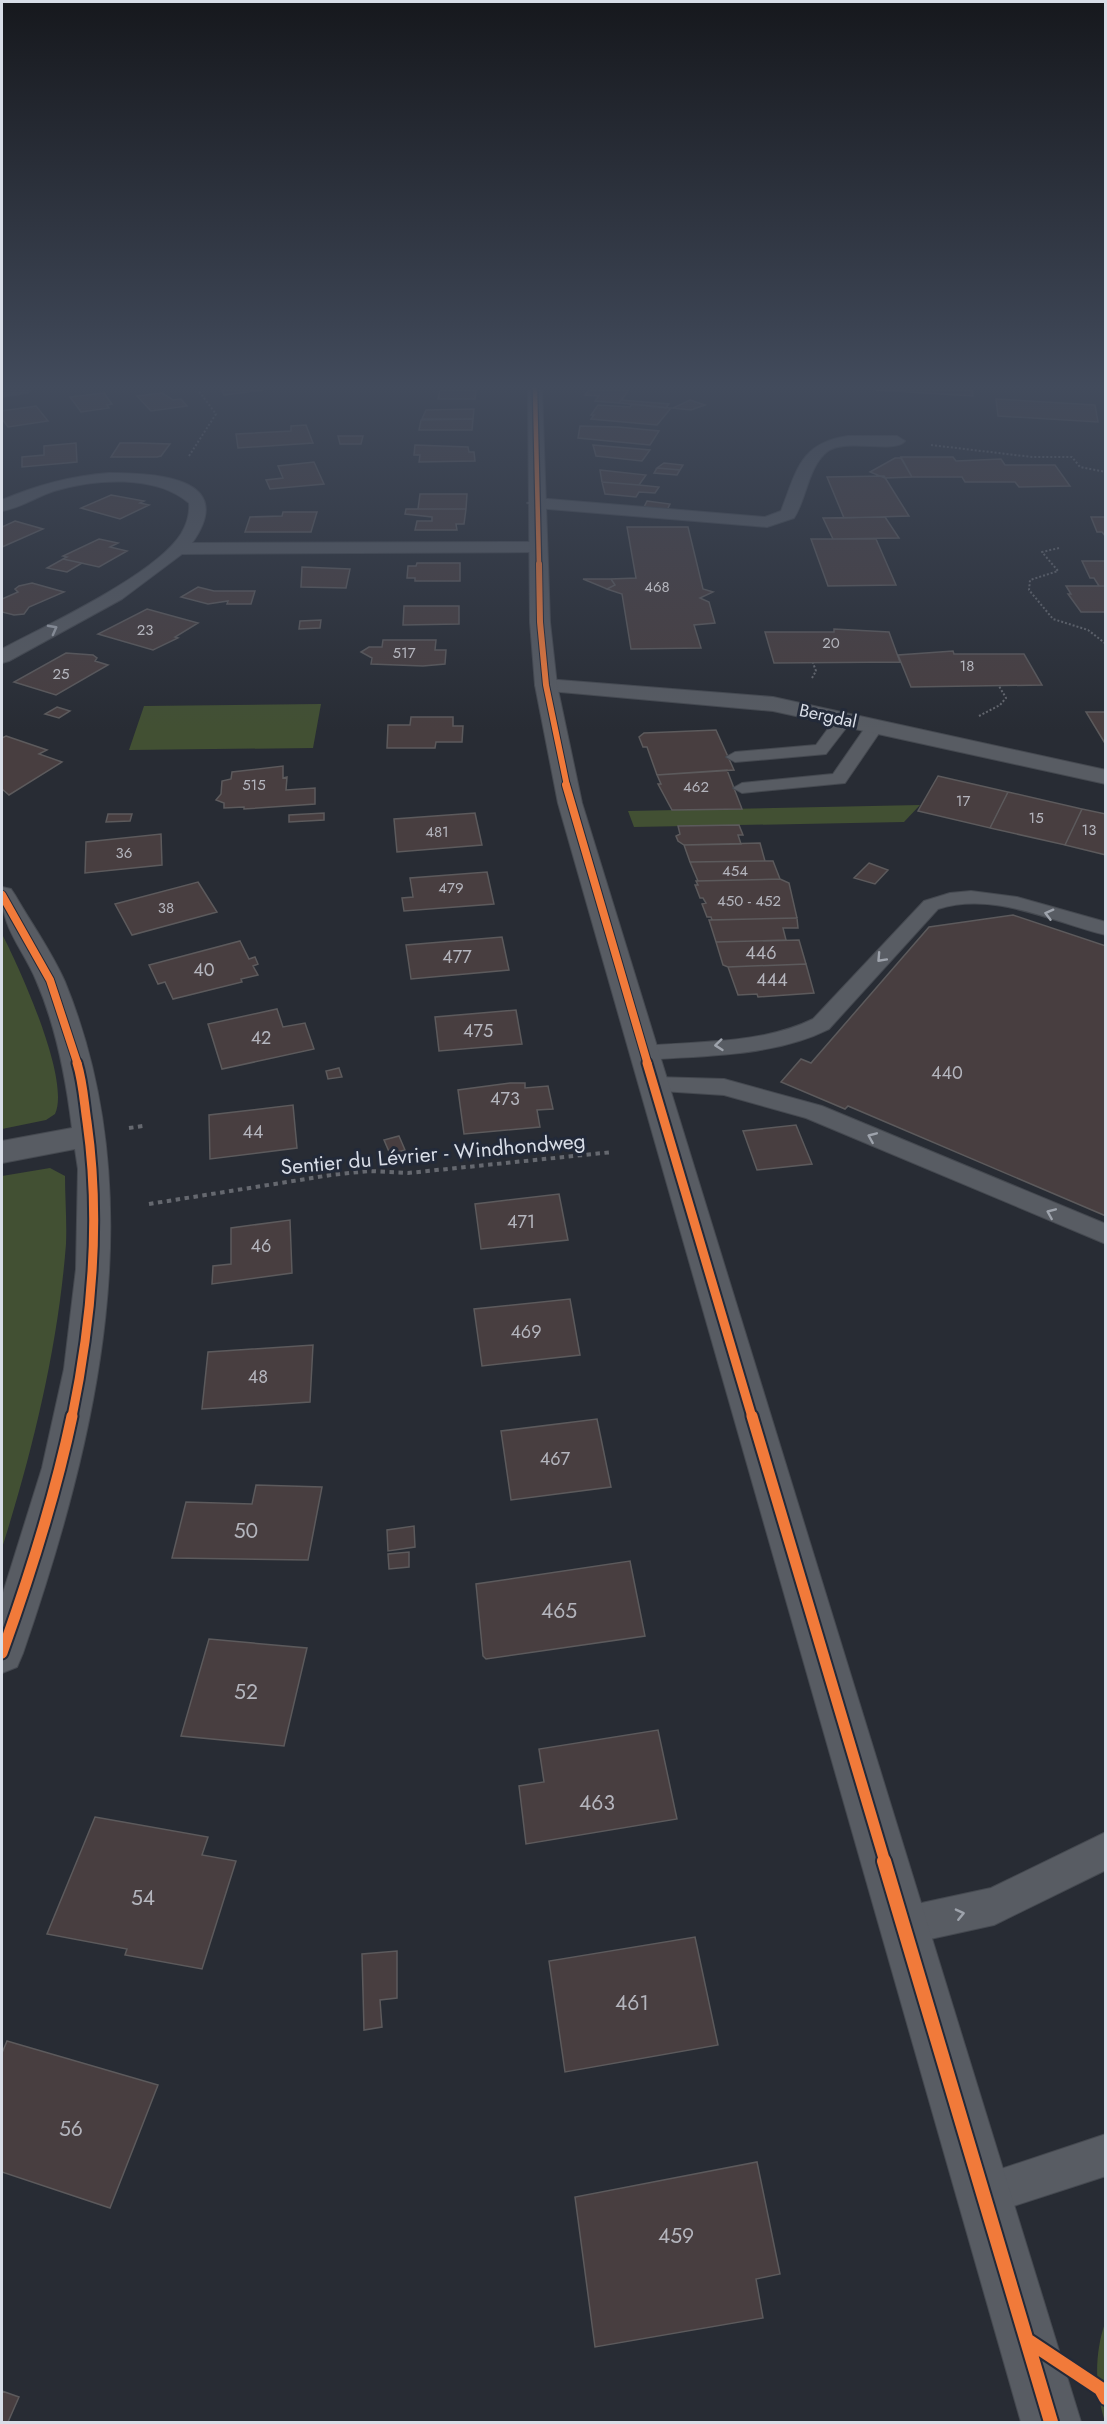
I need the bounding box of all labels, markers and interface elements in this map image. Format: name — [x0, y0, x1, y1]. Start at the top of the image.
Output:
house number: 468 — [644, 576, 670, 598]
house number: 23 — [137, 619, 153, 641]
one-way arrow — [47, 625, 57, 636]
house number: 20 — [822, 632, 840, 654]
house number: 517 — [392, 642, 416, 664]
house number: 18 — [960, 655, 974, 677]
house number: 25 — [53, 663, 70, 685]
street label: Bergdal — [797, 697, 859, 735]
house number: 515 — [242, 774, 266, 796]
house number: 462 — [683, 776, 709, 798]
house number: 17 — [956, 790, 970, 812]
house number: 15 — [1028, 807, 1044, 829]
house number: 13 — [1082, 819, 1096, 841]
house number: 481 — [425, 821, 449, 843]
house number: 36 — [116, 842, 132, 864]
house number: 454 — [722, 860, 748, 882]
house number: 479 — [438, 877, 464, 899]
house number: 450 - 452 — [717, 890, 781, 912]
house number: 38 — [158, 897, 174, 919]
one-way arrow — [1044, 909, 1055, 921]
house number: 446 — [745, 940, 777, 966]
house number: 477 — [442, 944, 472, 970]
one-way arrow — [877, 951, 888, 962]
house number: 40 — [193, 957, 215, 983]
house number: 444 — [756, 967, 788, 993]
house number: 475 — [463, 1018, 493, 1044]
house number: 42 — [251, 1025, 271, 1051]
one-way arrow — [714, 1038, 724, 1051]
house number: 440 — [931, 1060, 963, 1086]
house number: 473 — [490, 1086, 520, 1112]
house number: 44 — [243, 1119, 264, 1145]
street label: Sentier du Lévrier - Windhondweg — [279, 1126, 587, 1182]
one-way arrow — [867, 1132, 878, 1144]
one-way arrow — [1047, 1208, 1058, 1220]
house number: 471 — [507, 1209, 535, 1235]
house number: 46 — [251, 1233, 271, 1259]
house number: 469 — [510, 1319, 542, 1345]
house number: 48 — [248, 1364, 268, 1390]
house number: 467 — [540, 1446, 571, 1472]
house number: 50 — [234, 1516, 258, 1546]
house number: 465 — [541, 1596, 577, 1626]
house number: 52 — [234, 1677, 258, 1707]
house number: 463 — [579, 1788, 615, 1818]
house number: 54 — [131, 1883, 155, 1913]
one-way arrow — [955, 1909, 965, 1922]
house number: 461 — [615, 1988, 649, 2018]
house number: 56 — [59, 2114, 83, 2144]
house number: 459 — [658, 2221, 694, 2251]

